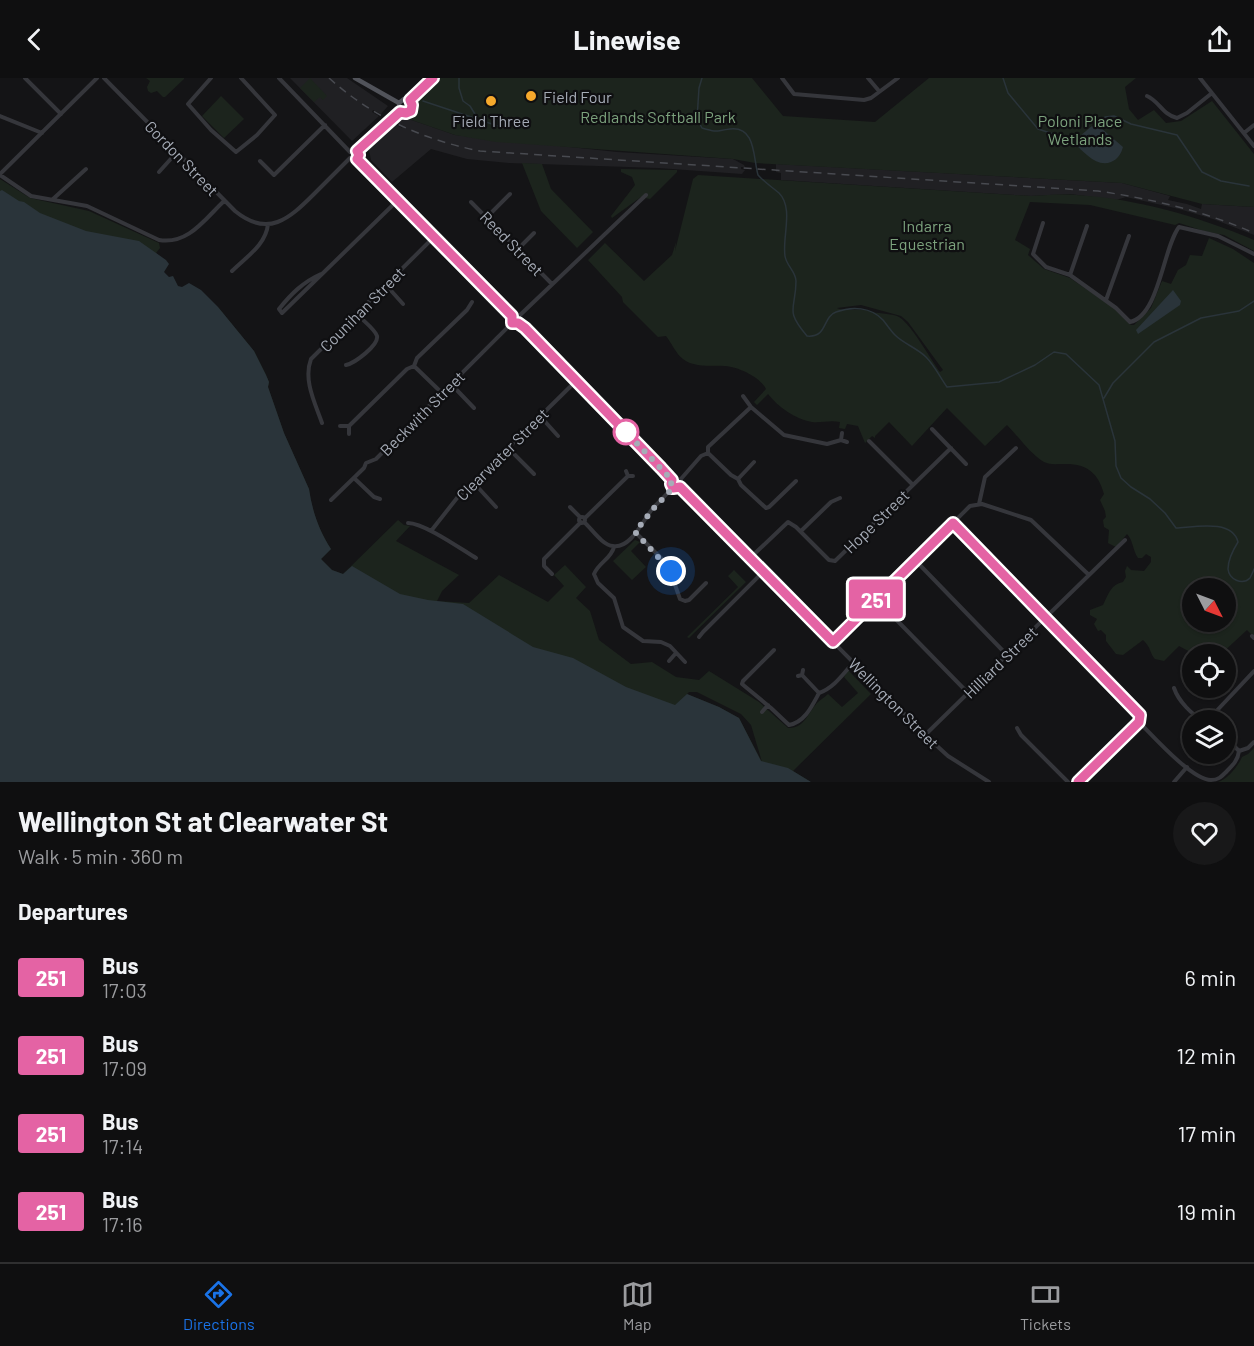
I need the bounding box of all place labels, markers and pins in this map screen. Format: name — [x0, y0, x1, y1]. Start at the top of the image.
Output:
place label: Field Four — [543, 87, 612, 106]
marker: Field Four — [524, 89, 538, 103]
marker: Field Three — [484, 94, 498, 108]
place label: Field Three — [452, 111, 530, 130]
unlabelled marker — [613, 419, 639, 445]

